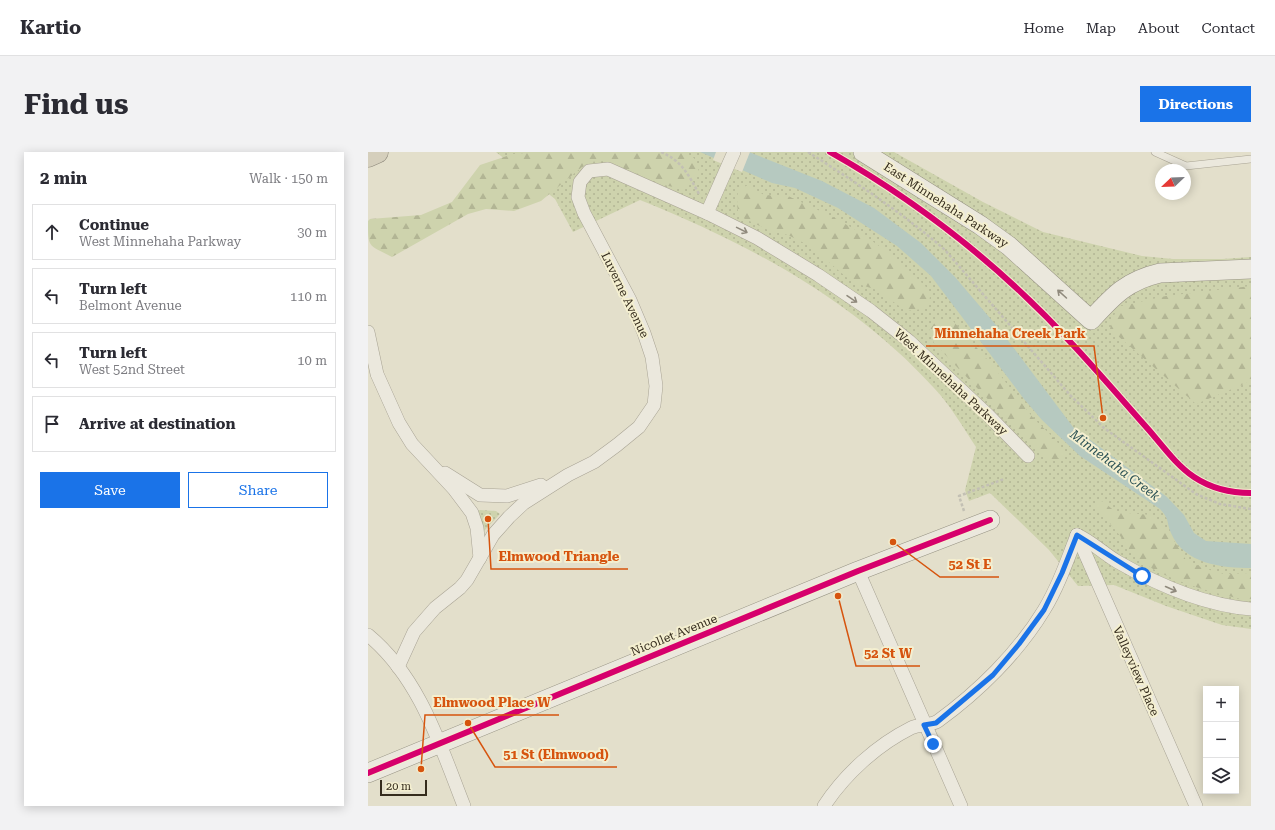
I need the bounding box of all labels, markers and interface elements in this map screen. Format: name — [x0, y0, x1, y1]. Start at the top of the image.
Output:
text: Kartio — [20, 16, 81, 39]
text: Home — [1023, 20, 1064, 36]
text: Map — [1086, 20, 1116, 36]
text: About — [1138, 20, 1180, 36]
text: Contact — [1202, 20, 1255, 36]
button: Directions — [1140, 86, 1251, 122]
text: Find us — [24, 88, 128, 121]
street label: East Minnehaha Parkway — [881, 159, 1012, 251]
north arrow — [1155, 164, 1191, 200]
text: 2 min — [40, 168, 87, 188]
text: Walk · 150 m — [249, 171, 328, 186]
text: Continue — [79, 216, 149, 234]
icon: ahead — [41, 221, 63, 243]
text: 30 m — [297, 225, 327, 240]
one-way arrow — [736, 227, 748, 234]
text: West Minnehaha Parkway — [79, 234, 241, 249]
street label: Luverne Avenue — [598, 250, 652, 340]
text: Turn left — [79, 280, 147, 298]
icon: left — [41, 285, 63, 307]
text: 110 m — [290, 289, 327, 304]
one-way arrow — [1057, 290, 1067, 299]
one-way arrow — [847, 295, 858, 303]
text: Belmont Avenue — [79, 298, 182, 313]
callout: Minnehaha Creek Park — [926, 321, 1094, 346]
street label: West Minnehaha Parkway — [892, 326, 1011, 439]
text: Minnehaha Creek Park — [934, 326, 1086, 341]
text: Turn left — [79, 344, 147, 362]
icon: left — [41, 349, 63, 371]
text: 10 m — [297, 353, 327, 368]
text: West 52nd Street — [79, 362, 185, 377]
icon: arrive — [41, 413, 63, 435]
text: Arrive at destination — [79, 415, 235, 433]
water label: Minnehaha Creek — [1066, 426, 1163, 504]
button: Save — [40, 472, 180, 508]
button: Share — [188, 472, 328, 508]
callout: Elmwood Triangle — [491, 544, 628, 569]
text: Elmwood Triangle — [499, 549, 620, 564]
callout: 52 St E — [940, 552, 999, 577]
text: 52 St E — [948, 557, 992, 572]
route start — [1133, 567, 1151, 585]
one-way arrow — [1165, 585, 1177, 593]
street label: Nicollet Avenue — [629, 611, 720, 659]
street label: Valleyview Place — [1110, 624, 1162, 718]
callout: 52 St W — [856, 641, 920, 666]
text: 52 St W — [864, 646, 913, 661]
map controls — [1203, 686, 1239, 794]
button: + — [1203, 686, 1239, 722]
callout: Elmwood Place W — [425, 690, 559, 715]
text: Elmwood Place W — [433, 695, 551, 710]
button: − — [1203, 722, 1239, 758]
route end — [924, 735, 942, 753]
callout: 51 St (Elmwood) — [495, 742, 617, 767]
text: 51 St (Elmwood) — [503, 747, 609, 762]
button: layers — [1203, 758, 1239, 794]
scale bar — [380, 778, 427, 797]
text: 20 m — [386, 780, 411, 793]

